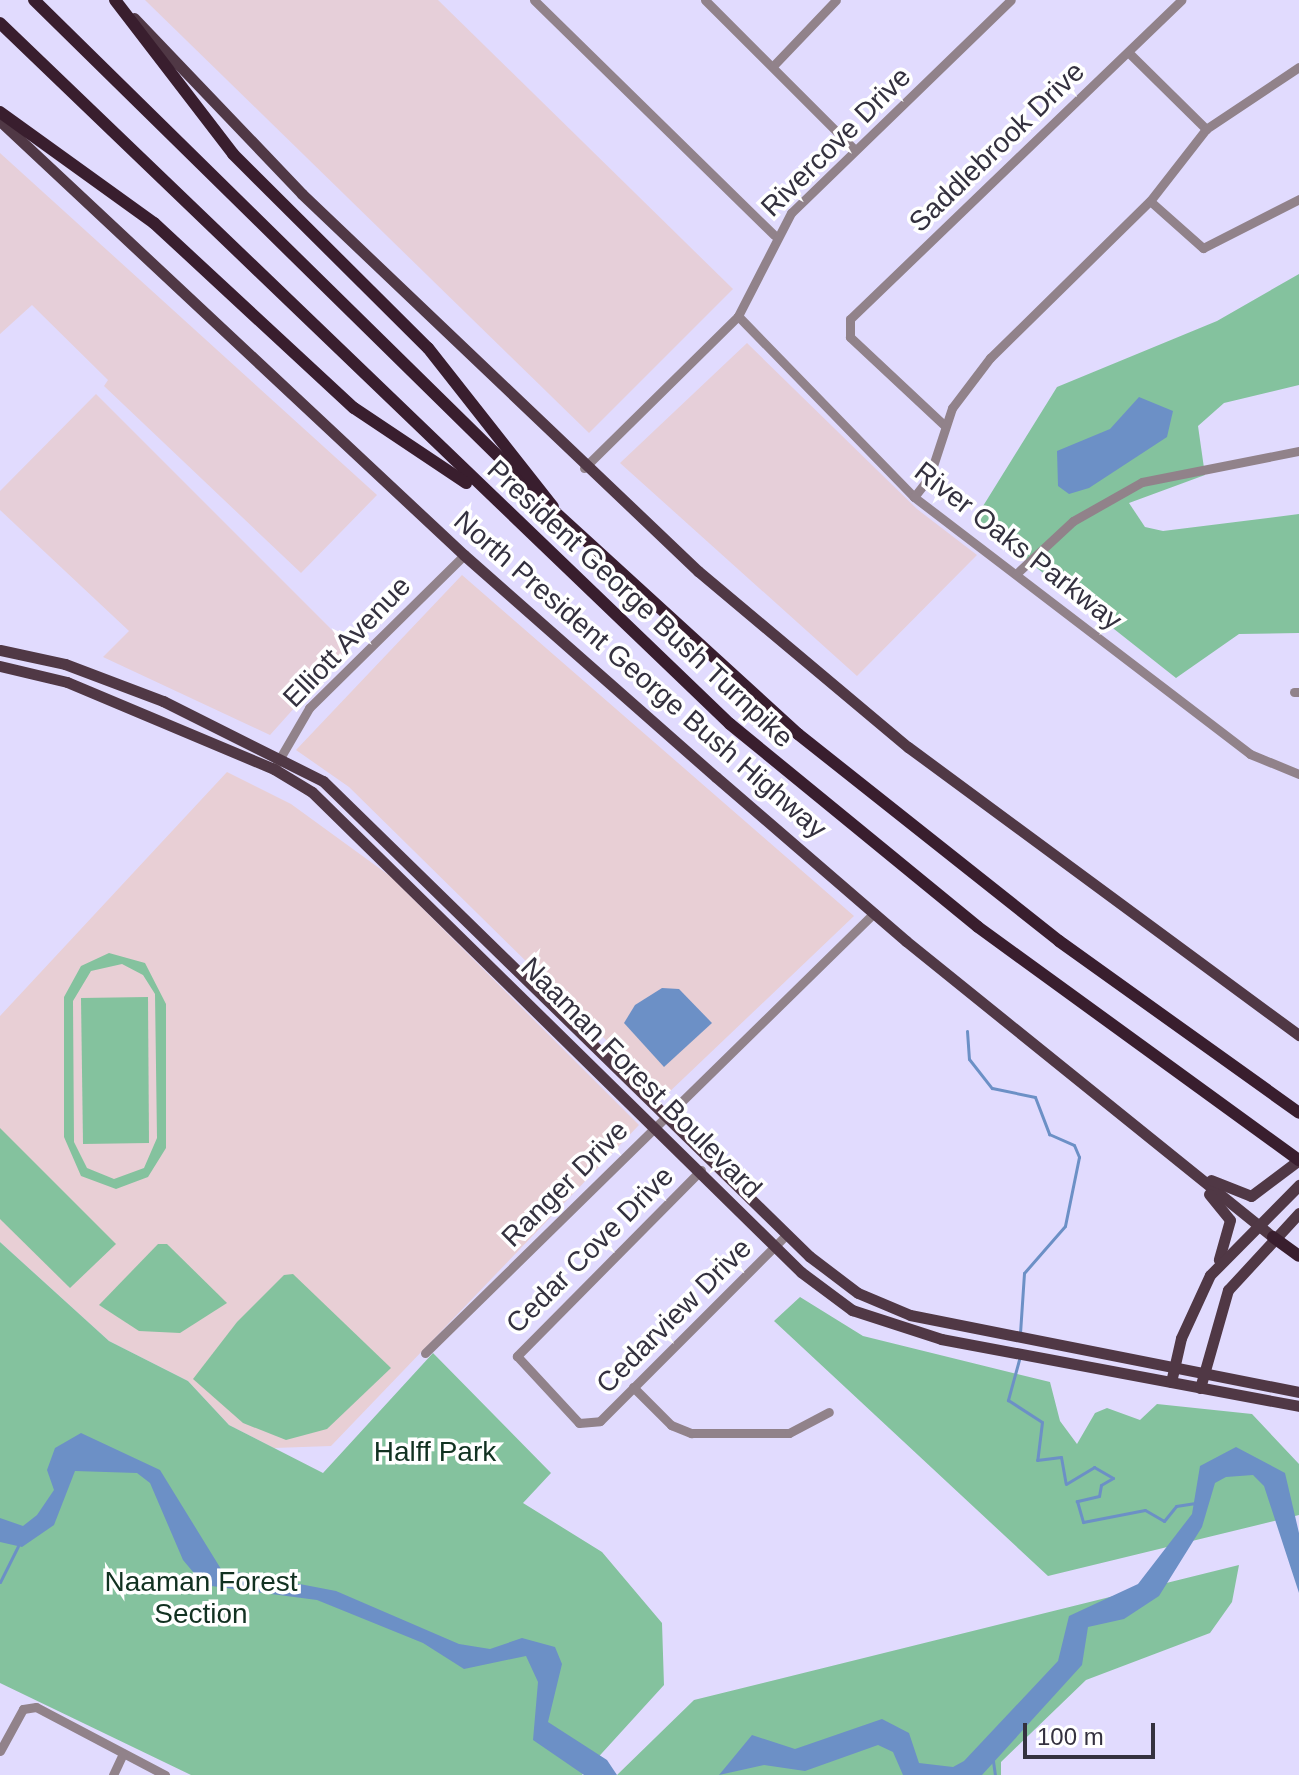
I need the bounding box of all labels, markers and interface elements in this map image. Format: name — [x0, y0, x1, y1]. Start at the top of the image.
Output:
street label: Saddlebrook Drive — [902, 55, 1092, 239]
street label: Rivercove Drive — [754, 60, 918, 224]
street label: President George Bush Turnpike — [480, 453, 800, 755]
street label: River Oaks Parkway — [908, 455, 1128, 637]
street label: North President George Bush Highway — [447, 504, 833, 846]
street label: Elliott Avenue — [276, 569, 418, 715]
street label: Naaman Forest Boulevard — [514, 951, 768, 1205]
street label: Ranger Drive — [495, 1114, 635, 1254]
street label: Cedar Cove Drive — [499, 1159, 681, 1341]
street label: Cedarview Drive — [590, 1232, 758, 1400]
park label: Halff Park — [374, 1435, 496, 1469]
park label: Naaman Forest Section — [105, 1565, 297, 1631]
scale bar — [1027, 1707, 1159, 1757]
text: 100 m — [1037, 1723, 1104, 1750]

